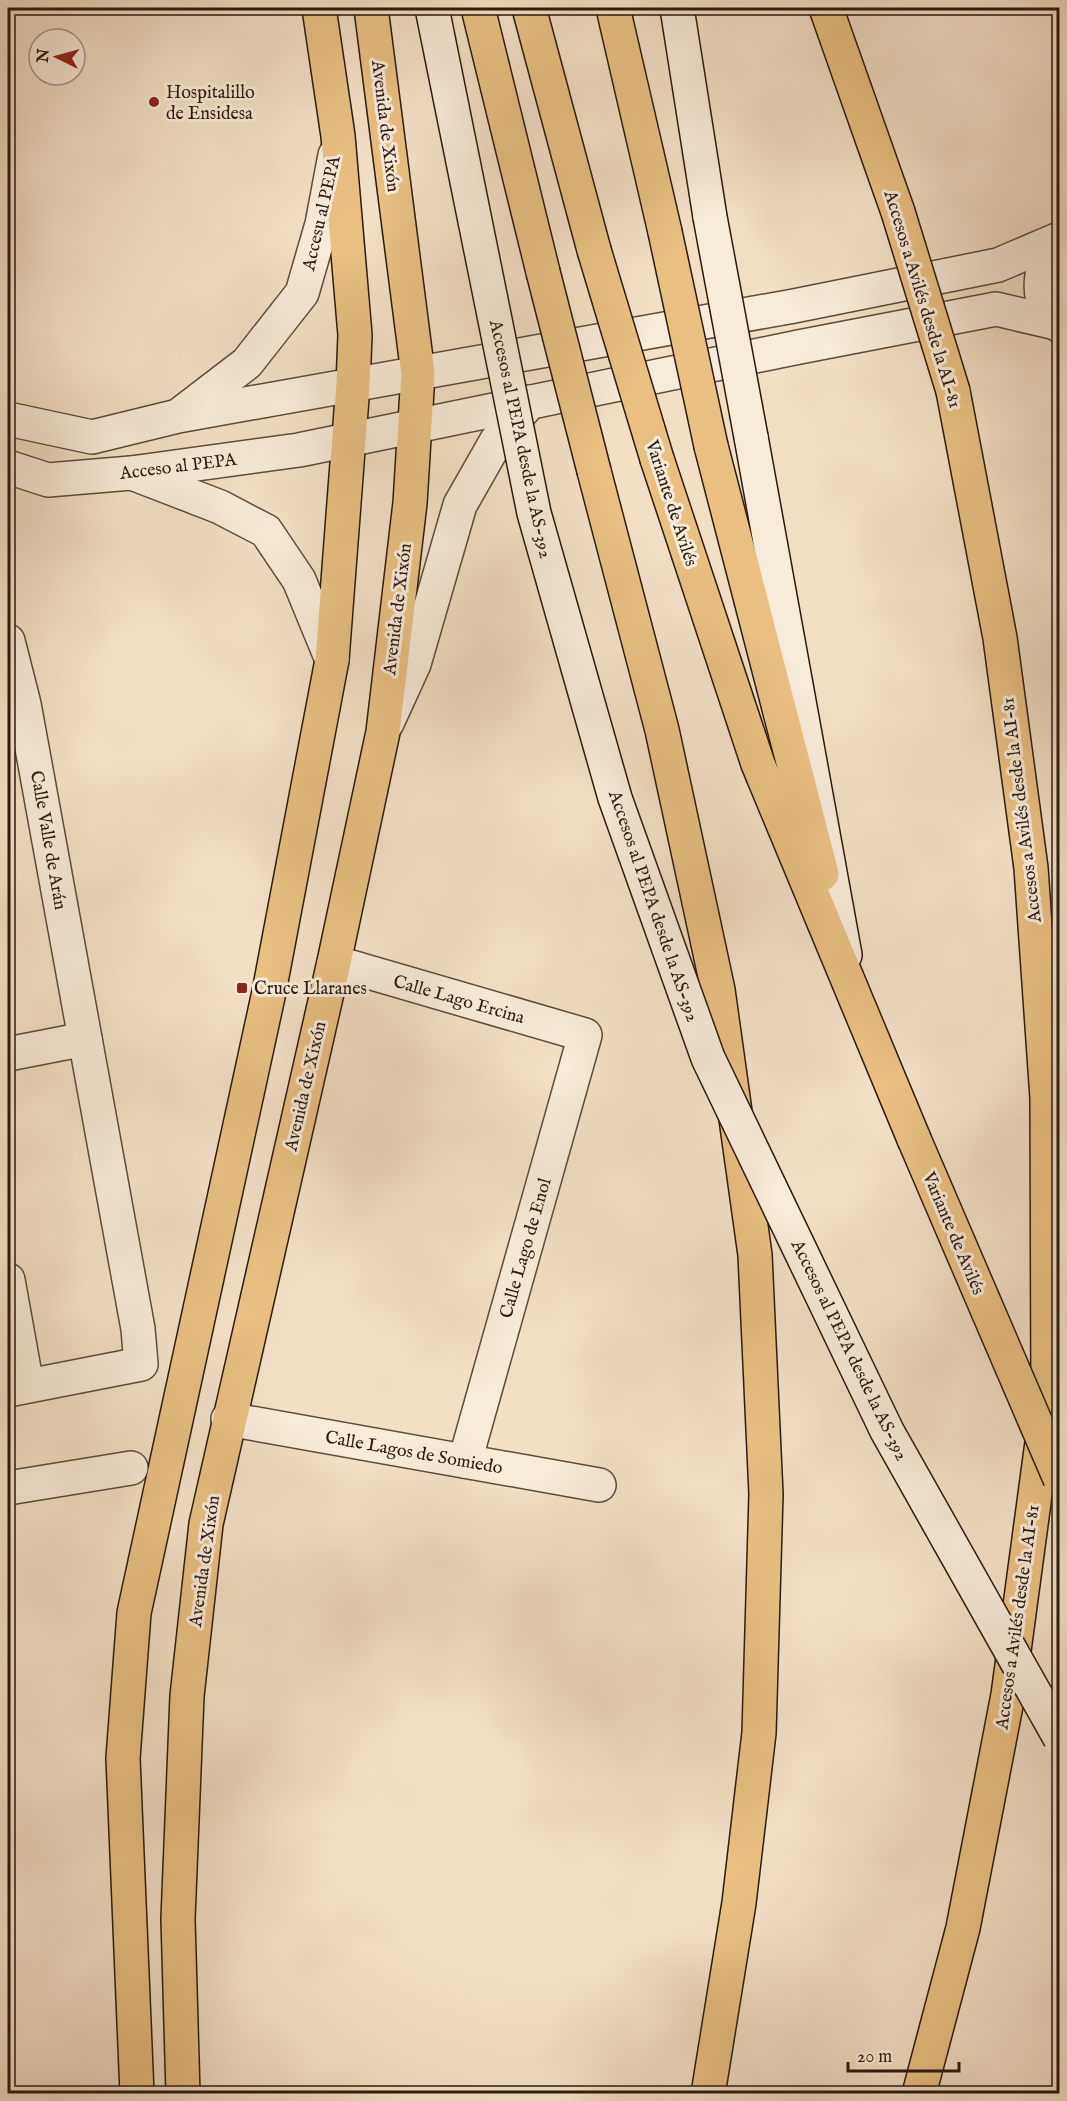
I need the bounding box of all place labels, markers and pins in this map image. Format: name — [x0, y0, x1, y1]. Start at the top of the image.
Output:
place label: Hospitalillo de Ensidesa — [166, 82, 255, 126]
marker: Hospitalillo de Ensidesa — [147, 95, 161, 109]
place label: Cruce Llaranes — [254, 978, 367, 1001]
marker: Cruce Llaranes — [235, 981, 249, 995]

